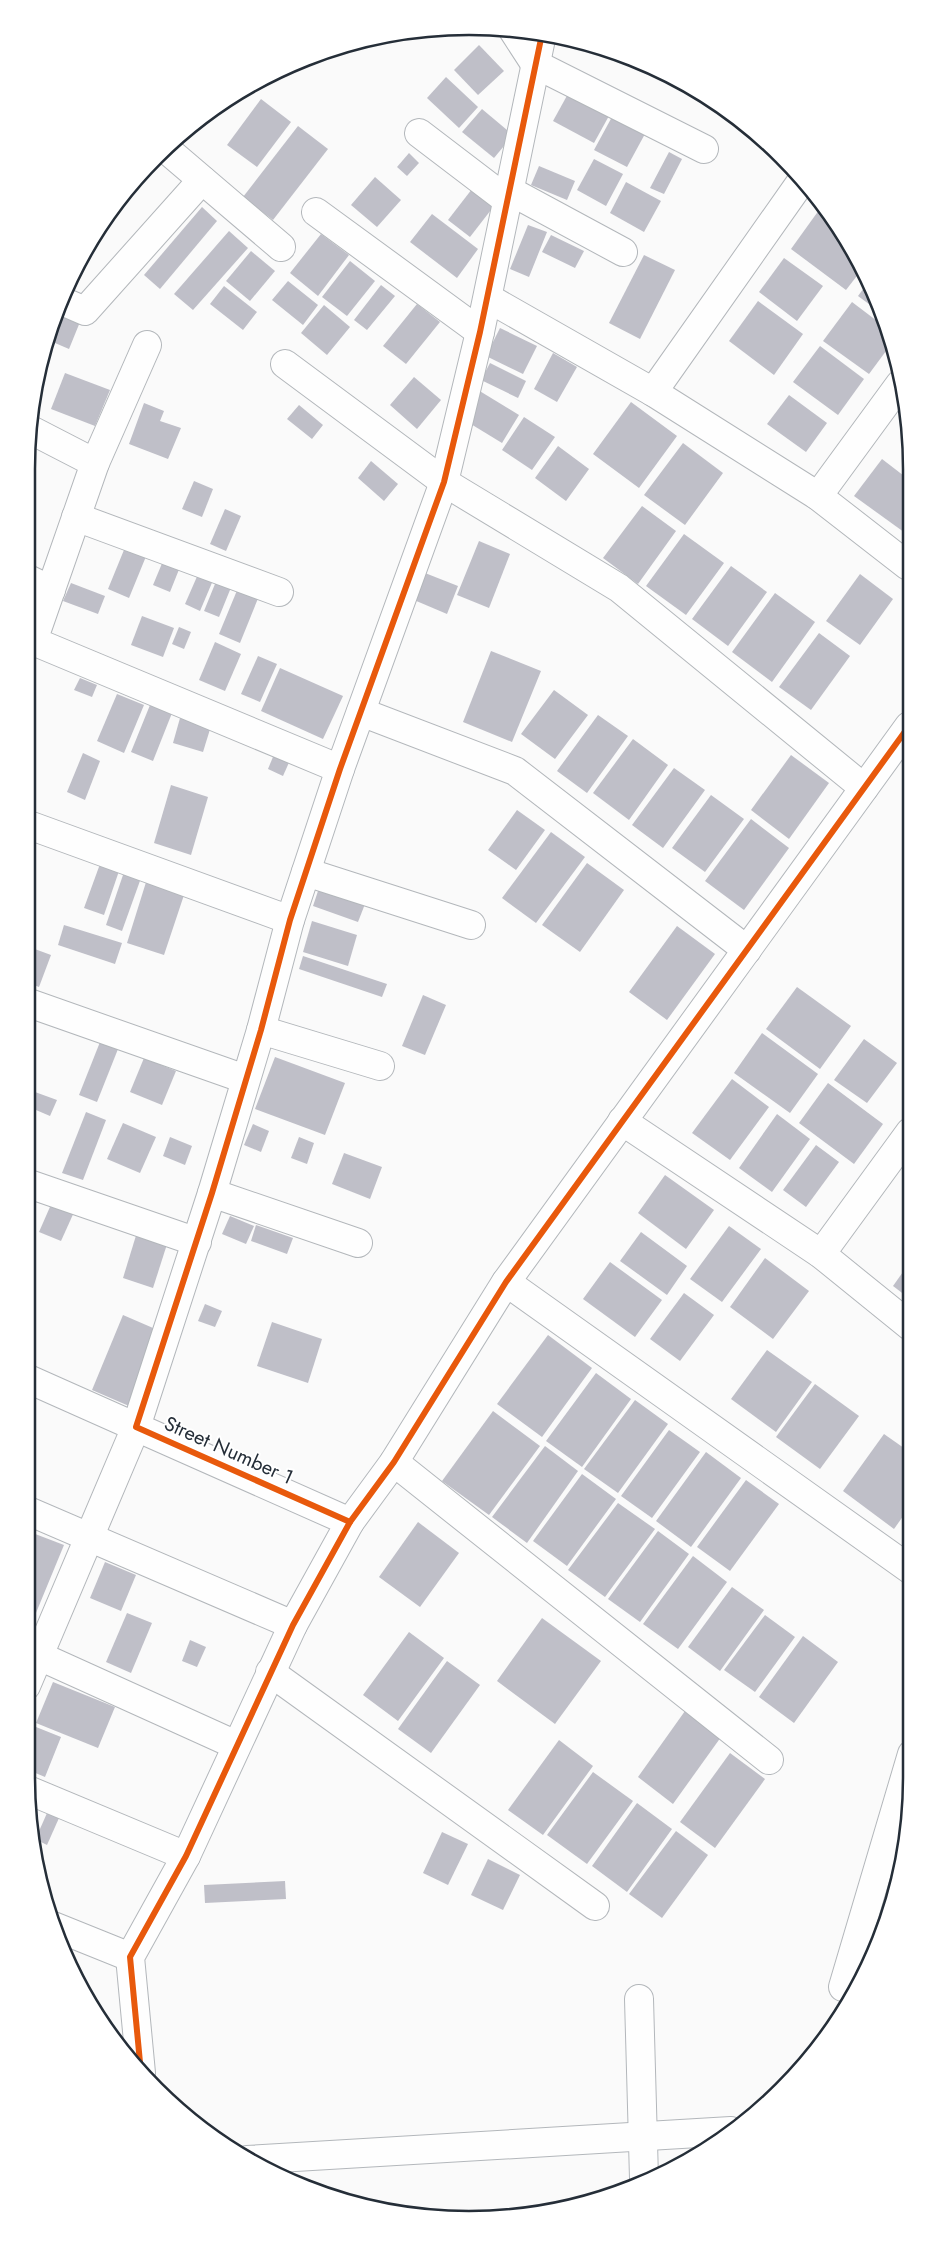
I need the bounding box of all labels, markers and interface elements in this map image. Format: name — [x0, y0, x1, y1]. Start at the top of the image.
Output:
street label: Street Number 1 — [159, 1409, 298, 1492]

